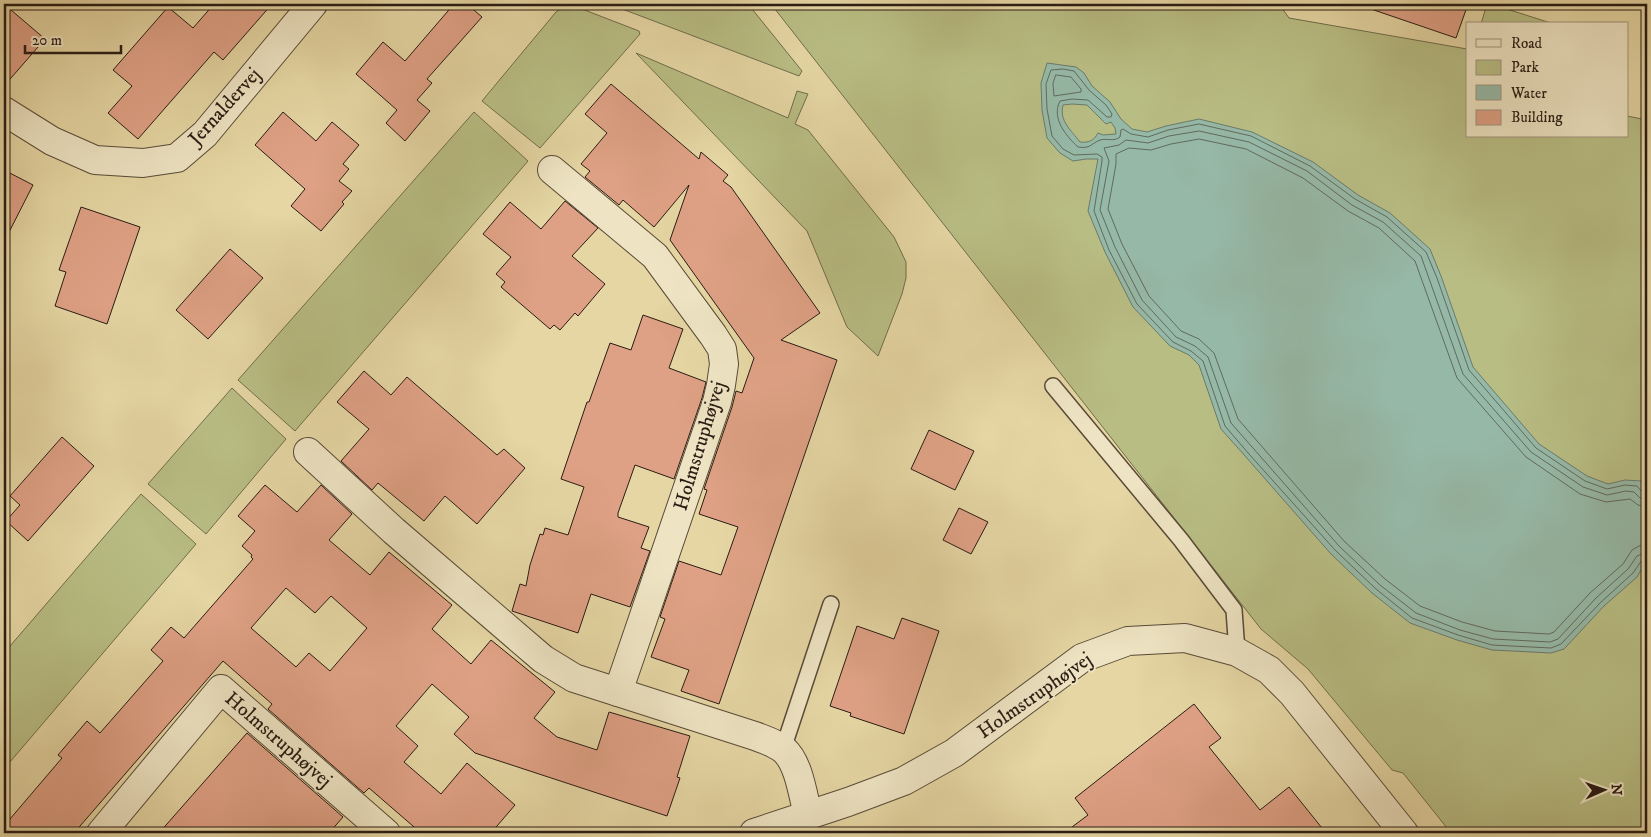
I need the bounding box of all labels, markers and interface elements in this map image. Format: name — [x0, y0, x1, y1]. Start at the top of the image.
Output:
scale bar — [25, 22, 121, 54]
legend — [1466, 22, 1628, 138]
text: 20 m — [32, 31, 62, 50]
text: Road — [1511, 34, 1543, 53]
text: Park — [1511, 58, 1540, 77]
street label: Jernaldervej — [182, 63, 266, 153]
text: Water — [1510, 84, 1547, 103]
text: Building — [1511, 108, 1563, 127]
street label: Holmstruphøjvej — [668, 378, 732, 514]
street label: Holmstruphøjvej — [973, 647, 1097, 745]
street label: Holmstruphøjvej — [219, 687, 337, 793]
north arrow — [1578, 764, 1628, 814]
text: N — [1607, 784, 1625, 796]

